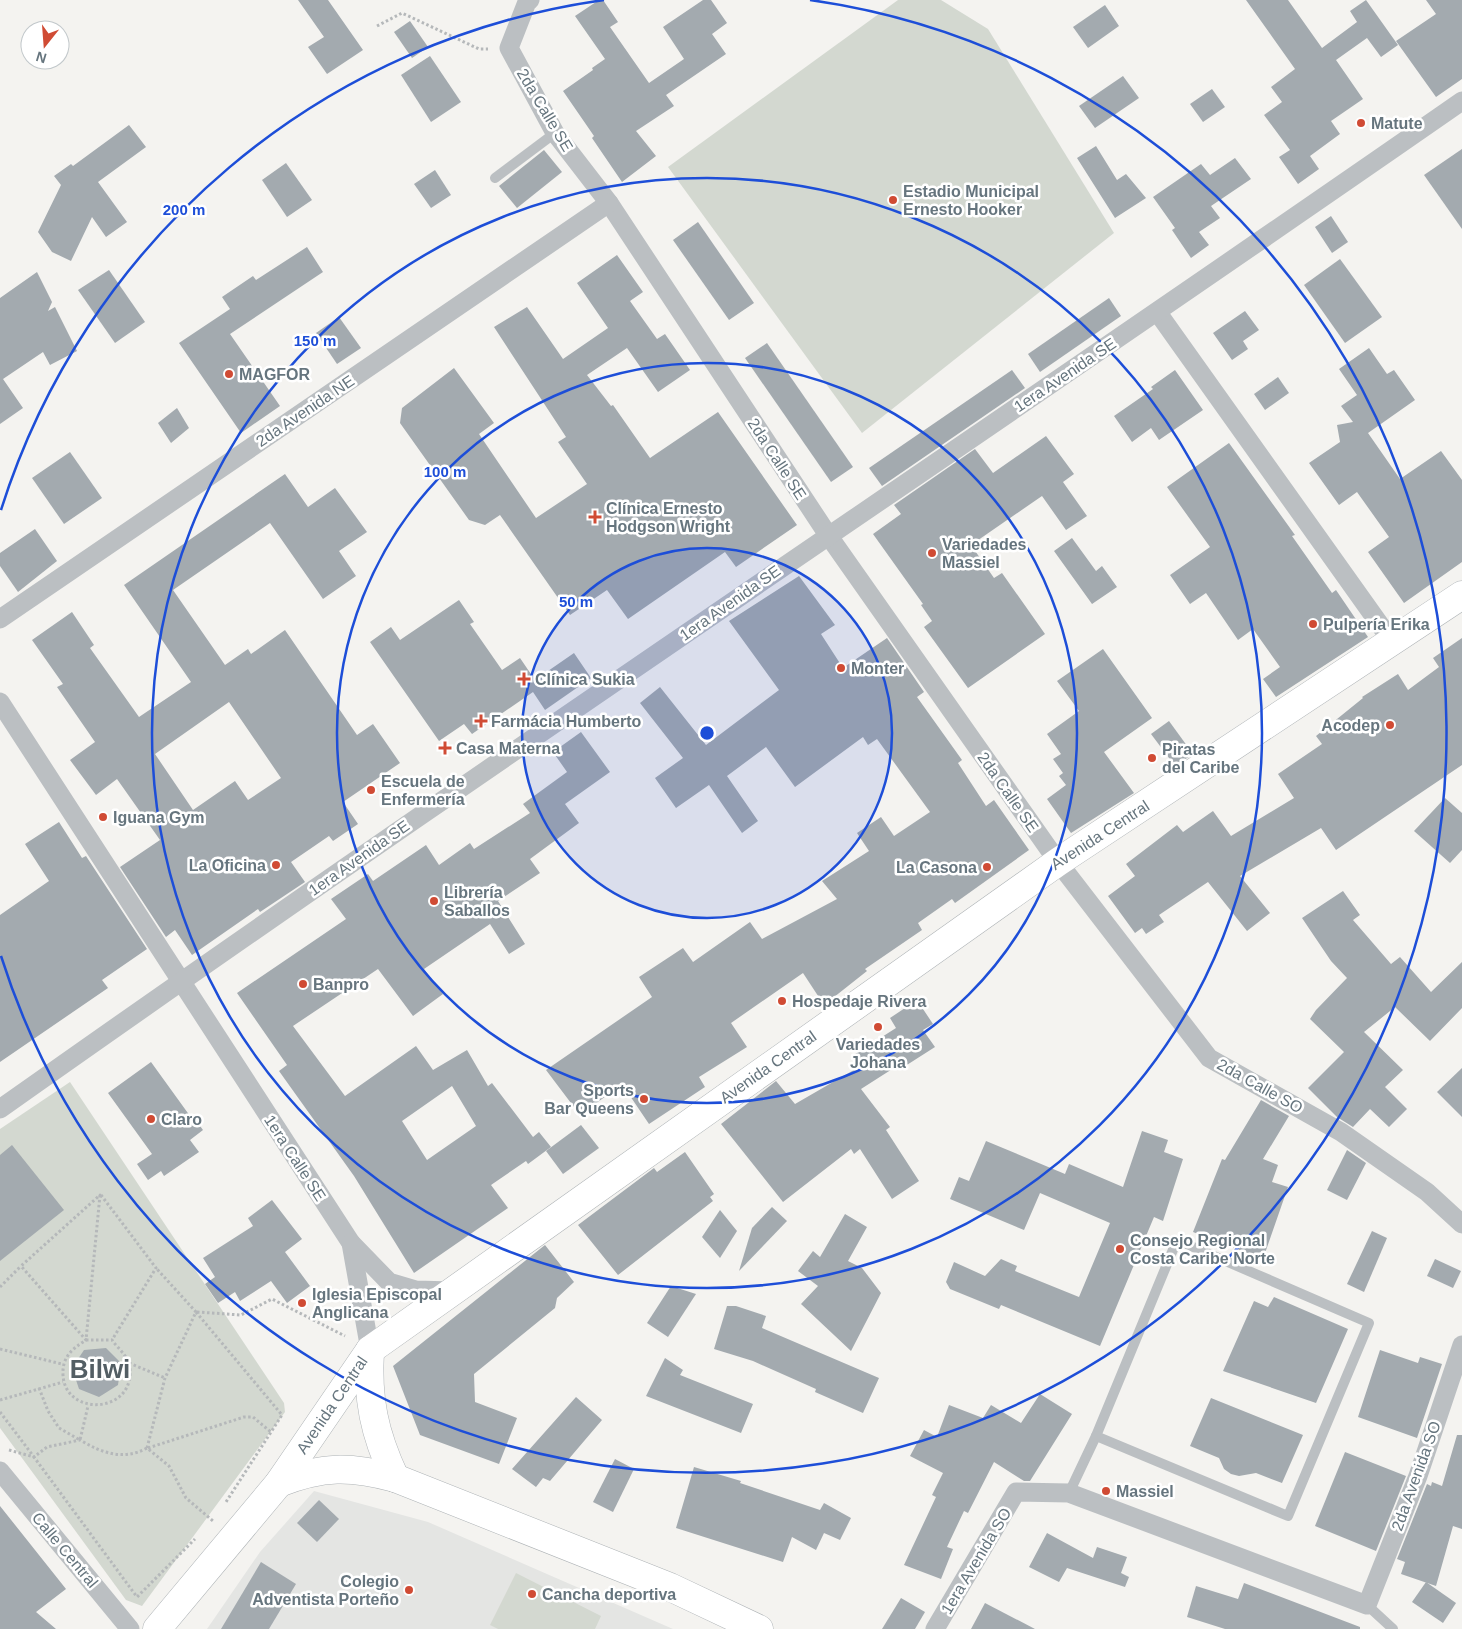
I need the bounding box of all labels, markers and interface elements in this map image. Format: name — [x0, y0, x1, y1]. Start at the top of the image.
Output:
north arrow — [20, 20, 70, 70]
text: N — [34, 48, 48, 67]
street label: 2da Calle SE — [514, 66, 576, 154]
place label: Matute — [1371, 115, 1423, 132]
marker: Matute — [1355, 117, 1367, 129]
place label: Estadio Municipal Ernesto Hooker — [903, 183, 1039, 218]
marker: Estadio Municipal Ernesto Hooker — [887, 194, 899, 206]
text: 200 m — [163, 201, 205, 218]
text: 150 m — [294, 332, 336, 349]
street label: 1era Avenida SE — [1011, 335, 1119, 415]
place label: MAGFOR — [239, 366, 311, 383]
marker: MAGFOR — [223, 368, 235, 380]
street label: 2da Avenida NE — [253, 372, 357, 450]
street label: 2da Calle SE — [744, 415, 810, 503]
text: 100 m — [424, 463, 466, 480]
place label: Clínica Ernesto Hodgson Wright — [606, 500, 731, 535]
marker: Clínica Ernesto Hodgson Wright — [588, 510, 602, 524]
place label: Variedades Massiel — [942, 536, 1027, 571]
marker: Variedades Massiel — [926, 547, 938, 559]
street label: 1era Avenida SE — [676, 562, 784, 644]
text: 50 m — [559, 593, 593, 610]
place label: Pulpería Erika — [1323, 616, 1430, 633]
marker: Pulpería Erika — [1307, 618, 1319, 630]
place label: Monter — [851, 660, 904, 677]
marker: Monter — [835, 662, 847, 674]
place label: Clínica Sukia — [535, 671, 635, 688]
marker: Clínica Sukia — [517, 672, 531, 686]
place label: Farmácia Humberto — [491, 713, 641, 730]
marker: Farmácia Humberto — [475, 715, 487, 727]
place label: Acodep — [1321, 717, 1380, 734]
marker: Acodep — [1384, 719, 1396, 731]
centre of rings — [698, 724, 716, 742]
place label: Casa Materna — [456, 740, 560, 757]
marker: Casa Materna — [438, 741, 452, 755]
place label: Piratas del Caribe — [1162, 741, 1239, 776]
street label: 2da Calle SE — [974, 749, 1042, 835]
marker: Piratas del Caribe — [1146, 752, 1158, 764]
place label: Escuela de Enfermería — [381, 773, 465, 808]
marker: Escuela de Enfermería — [365, 784, 377, 796]
street label: Avenida Central — [1048, 797, 1152, 873]
place label: Iguana Gym — [113, 809, 205, 826]
marker: Iguana Gym — [97, 811, 109, 823]
street label: 1era Avenida SE — [305, 817, 413, 899]
place label: La Oficina — [189, 857, 266, 874]
marker: La Oficina — [270, 859, 282, 871]
place label: La Casona — [896, 859, 977, 876]
marker: La Casona — [981, 861, 993, 873]
place label: Librería Saballos — [444, 884, 510, 919]
marker: Librería Saballos — [428, 895, 440, 907]
place label: Banpro — [313, 976, 369, 993]
marker: Banpro — [297, 978, 309, 990]
place label: Hospedaje Rivera — [792, 993, 926, 1010]
marker: Hospedaje Rivera — [776, 995, 788, 1007]
marker: Variedades Johana — [872, 1021, 884, 1033]
street label: Avenida Central — [717, 1027, 819, 1107]
place label: Variedades Johana — [836, 1036, 920, 1071]
street label: 2da Calle SO — [1214, 1055, 1306, 1117]
place label: Sports Bar Queens — [544, 1082, 634, 1117]
marker: Sports Bar Queens — [638, 1093, 650, 1105]
place label: Claro — [161, 1111, 202, 1128]
street label: 1era Calle SE — [261, 1112, 329, 1204]
marker: Claro — [145, 1113, 157, 1125]
place label: Consejo Regional Costa Caribe Norte — [1130, 1232, 1275, 1267]
marker: Consejo Regional Costa Caribe Norte — [1114, 1243, 1126, 1255]
place label: Iglesia Episcopal Anglicana — [312, 1286, 442, 1321]
marker: Iglesia Episcopal Anglicana — [296, 1297, 308, 1309]
street label: Avenida Central — [293, 1353, 371, 1457]
district label: Bilwi — [70, 1354, 130, 1384]
street label: 2da Avenida SO — [1388, 1419, 1444, 1533]
place label: Massiel — [1116, 1483, 1174, 1500]
marker: Massiel — [1100, 1485, 1112, 1497]
street label: 1era Avenida SO — [938, 1505, 1014, 1617]
street label: Calle Central — [29, 1509, 101, 1591]
place label: Colegio Adventista Porteño — [252, 1573, 399, 1608]
marker: Colegio Adventista Porteño — [403, 1584, 415, 1596]
place label: Cancha deportiva — [542, 1586, 676, 1603]
marker: Cancha deportiva — [526, 1588, 538, 1600]

